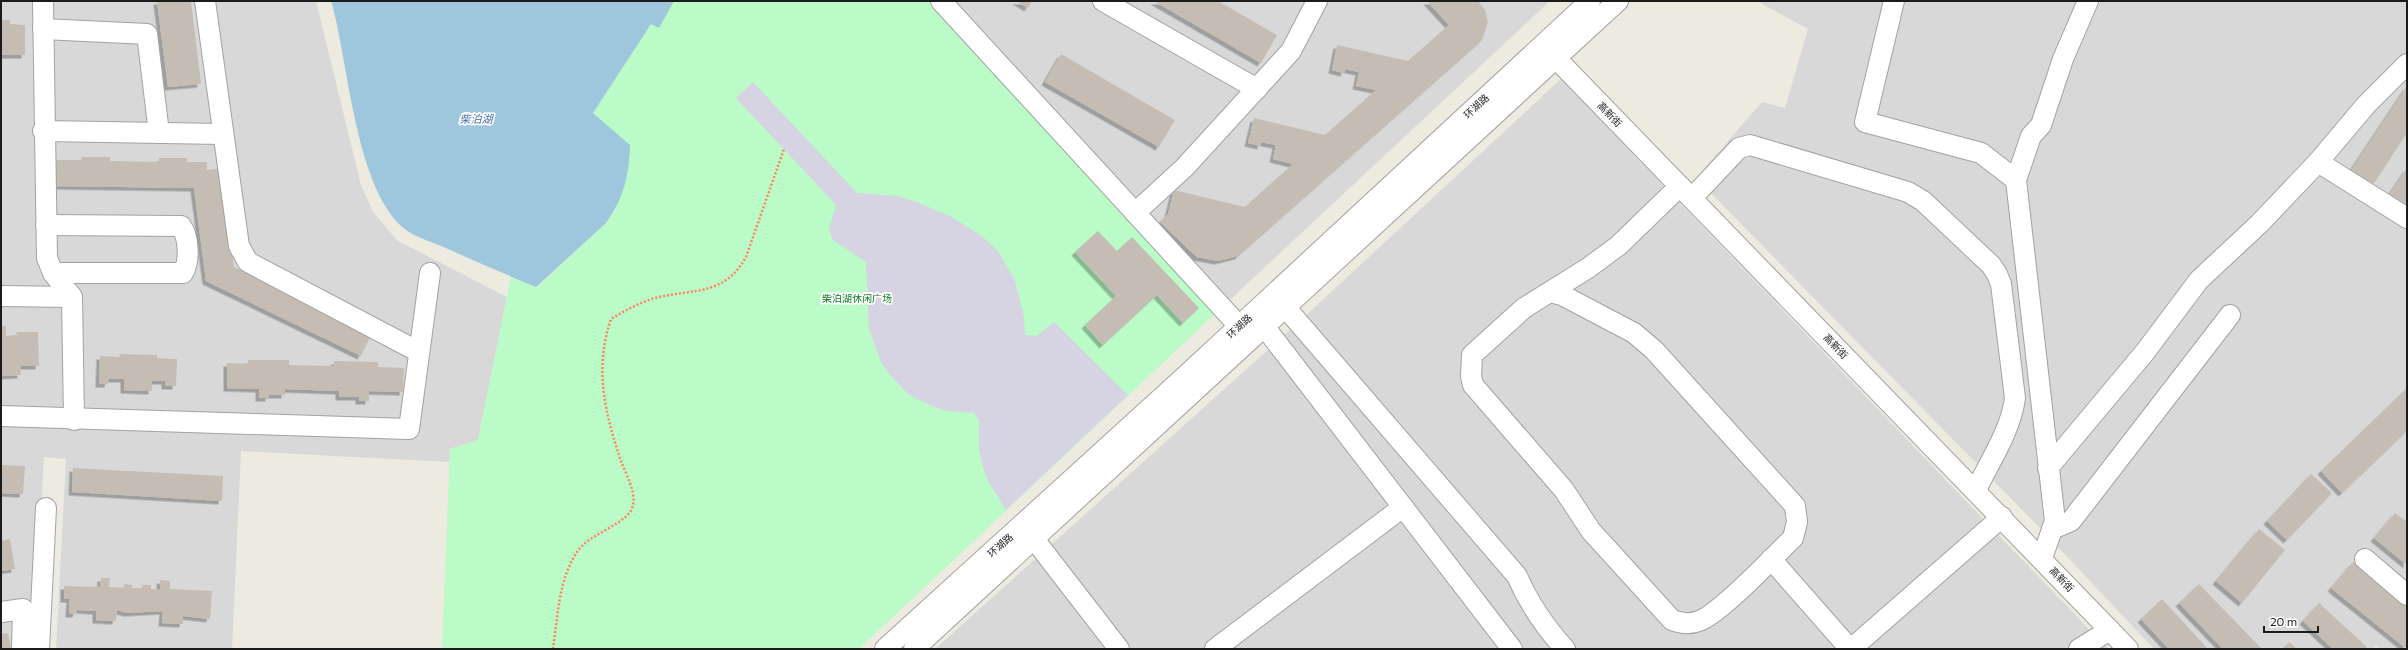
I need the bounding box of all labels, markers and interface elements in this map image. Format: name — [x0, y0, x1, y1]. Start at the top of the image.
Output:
street label: 环湖路 — [1461, 91, 1491, 121]
street label: 高新街 — [1595, 99, 1625, 129]
water label: 柴泊湖 — [460, 112, 494, 125]
park label: 柴泊湖休闲广场 — [822, 292, 892, 304]
street label: 环湖路 — [1224, 311, 1254, 341]
street label: 高新街 — [1821, 331, 1851, 361]
street label: 环湖路 — [985, 531, 1015, 559]
street label: 高新街 — [2047, 564, 2077, 594]
scale bar — [2264, 608, 2318, 634]
text: 20 m — [2270, 614, 2297, 628]

